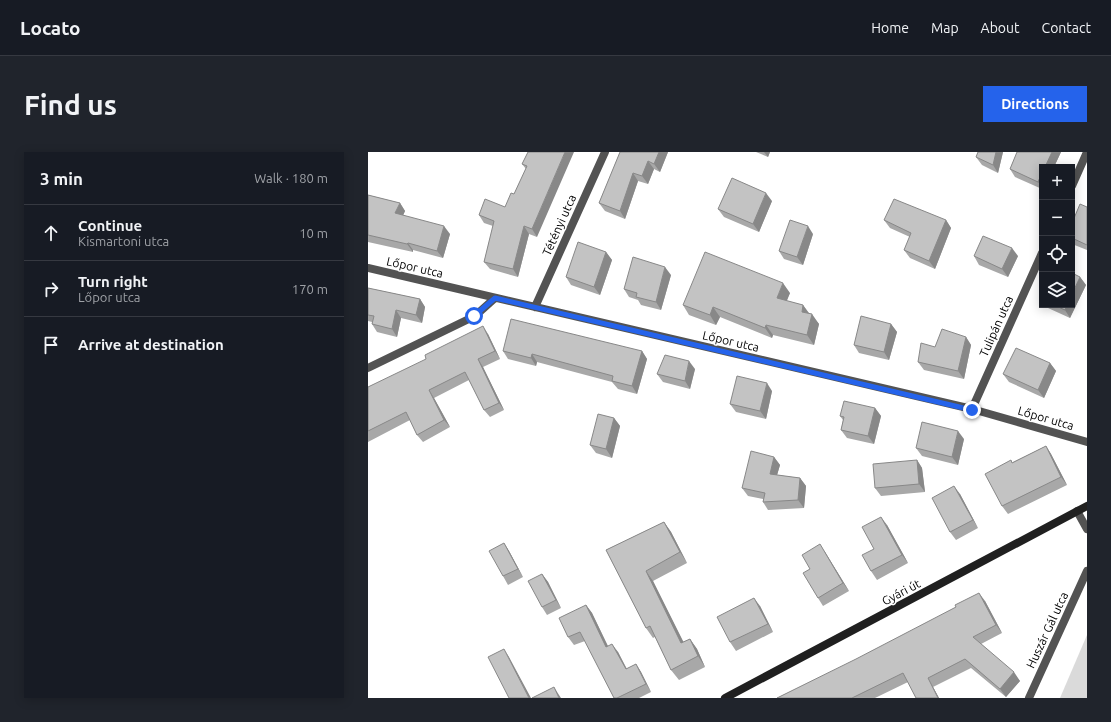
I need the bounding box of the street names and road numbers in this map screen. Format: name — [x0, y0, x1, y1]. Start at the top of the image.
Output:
street label: Tétényi utca — [540, 192, 578, 258]
street label: Lőpor utca — [385, 254, 445, 280]
street label: Tulipán utca — [977, 294, 1015, 358]
street label: Lőpor utca — [701, 328, 761, 354]
street label: Lőpor utca — [1016, 404, 1076, 432]
street label: Gyári út — [880, 576, 923, 608]
street label: Huszár Gál utca — [1024, 590, 1070, 670]

